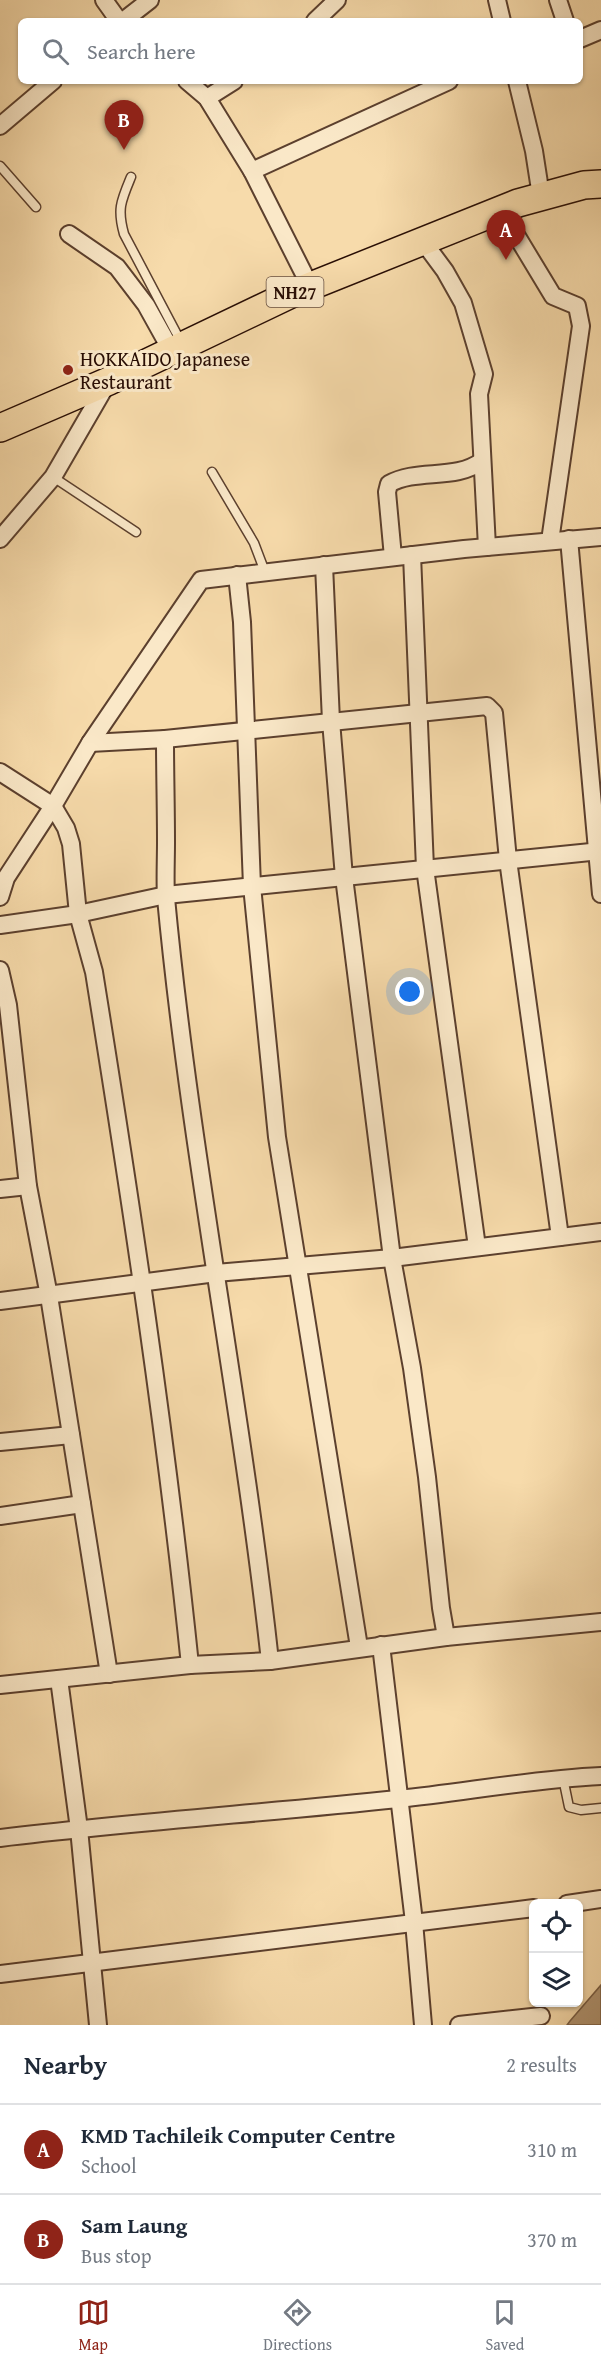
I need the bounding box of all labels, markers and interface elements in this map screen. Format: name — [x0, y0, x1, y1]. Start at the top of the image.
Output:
search box — [18, 18, 583, 84]
icon: search — [39, 35, 72, 68]
text: Search here — [87, 35, 196, 67]
pin: B — [104, 100, 144, 150]
pin: A — [486, 210, 526, 260]
road number: NH27 — [266, 277, 324, 307]
place label: HOKKAIDO Japanese Restaurant — [80, 344, 250, 396]
marker: HOKKAIDO Japanese Restaurant — [61, 363, 75, 377]
your location — [395, 977, 424, 1006]
map controls — [529, 1899, 583, 2007]
button: locate — [529, 1899, 583, 1953]
button: layers — [529, 1953, 583, 2007]
text: Nearby — [24, 2045, 107, 2084]
text: 2 results — [506, 2050, 577, 2079]
text: KMD Tachileik Computer Centre — [81, 2119, 395, 2151]
text: A — [37, 2135, 50, 2164]
text: 310 m — [527, 2135, 577, 2164]
text: School — [81, 2151, 137, 2180]
text: Sam Laung — [81, 2209, 187, 2241]
text: B — [37, 2225, 50, 2254]
text: 370 m — [527, 2225, 577, 2254]
text: Bus stop — [81, 2241, 152, 2270]
tab: Map — [77, 2296, 110, 2356]
tab: Directions — [263, 2296, 332, 2356]
tab: Saved — [485, 2296, 524, 2356]

